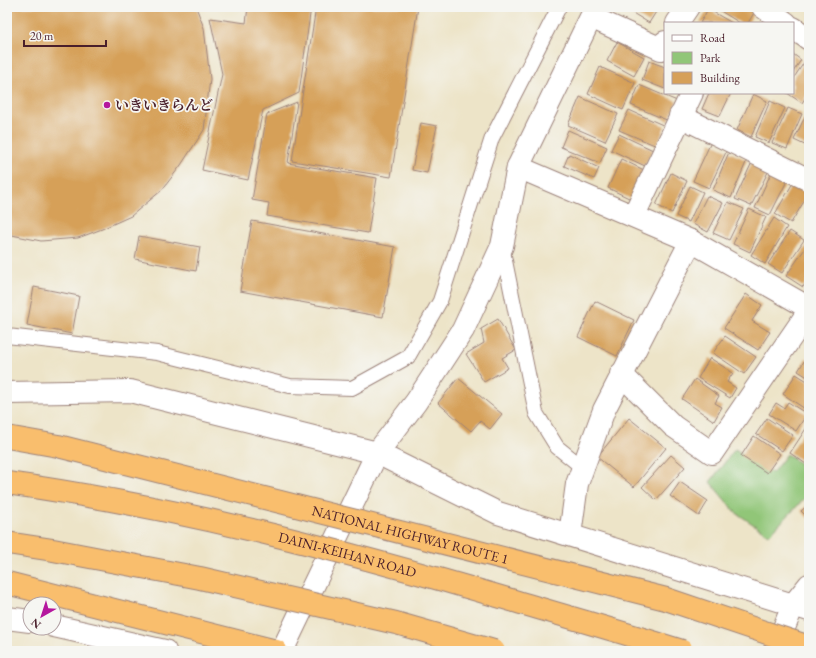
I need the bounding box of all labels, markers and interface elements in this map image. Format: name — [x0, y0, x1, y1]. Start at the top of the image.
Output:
scale bar — [24, 22, 106, 48]
legend — [664, 22, 794, 94]
text: 20 m — [30, 28, 54, 44]
text: Road — [700, 30, 726, 46]
text: Park — [700, 50, 721, 66]
text: Building — [700, 70, 741, 86]
place label: いきいきらんど — [115, 96, 213, 114]
marker: いきいきらんど — [102, 100, 112, 110]
street label: NATIONAL HIGHWAY ROUTE 1 — [310, 501, 510, 568]
street label: DAINI-KEIHAN ROAD — [277, 528, 419, 581]
north arrow — [22, 596, 62, 636]
text: N — [28, 615, 44, 632]

